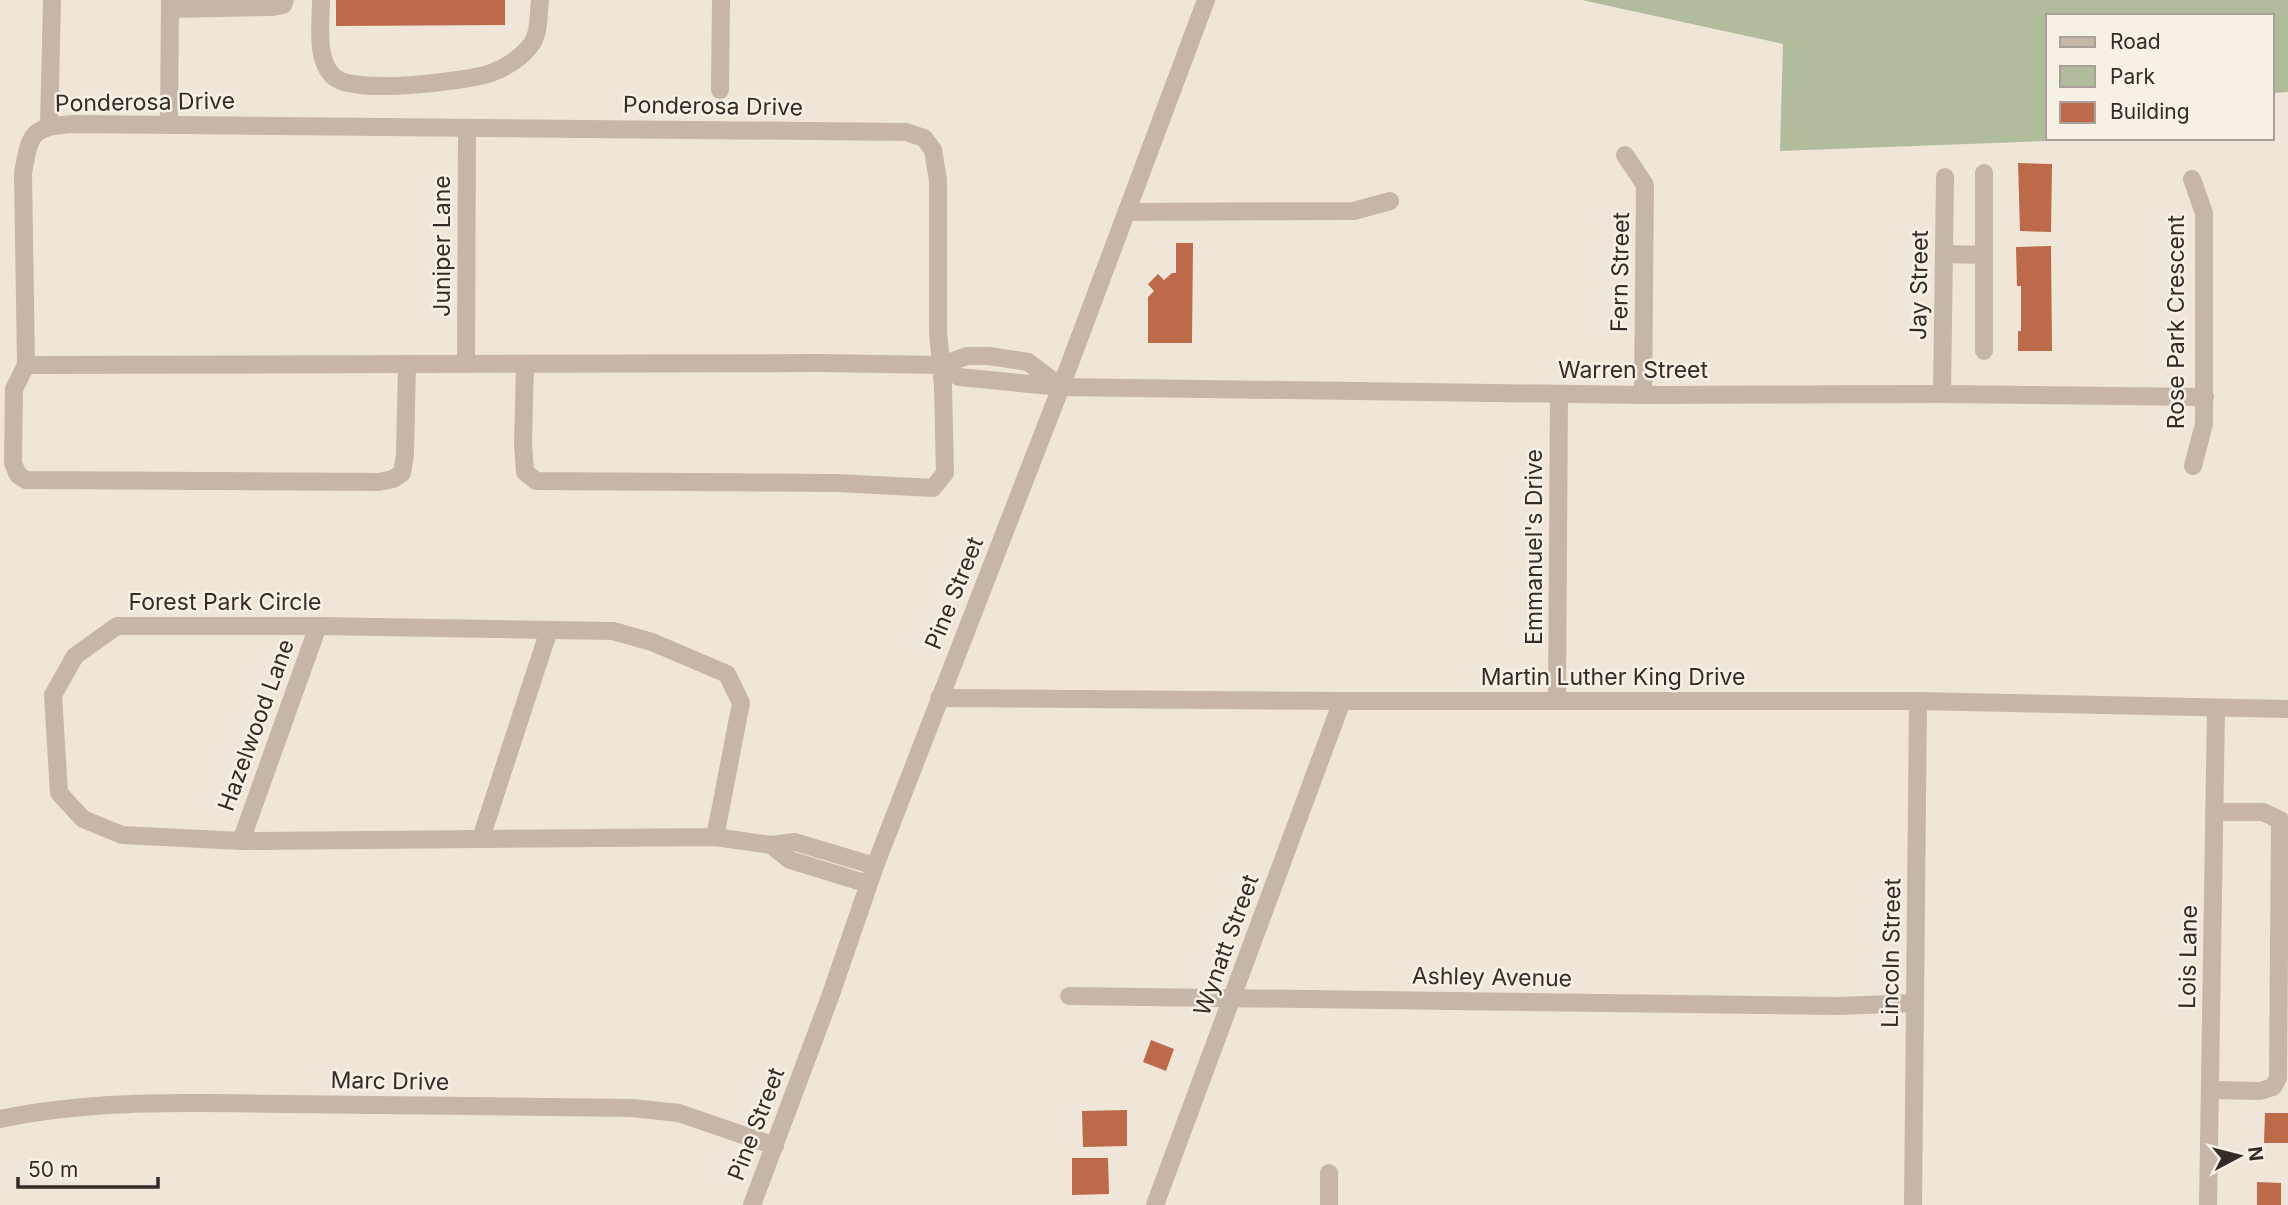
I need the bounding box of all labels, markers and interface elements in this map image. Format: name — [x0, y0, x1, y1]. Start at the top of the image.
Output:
legend — [2046, 14, 2274, 140]
text: Road — [2110, 29, 2161, 54]
text: Park — [2110, 64, 2155, 89]
street label: Ponderosa Drive — [55, 86, 235, 118]
street label: Ponderosa Drive — [623, 90, 803, 122]
text: Building — [2110, 99, 2190, 124]
street label: Juniper Lane — [428, 175, 456, 317]
street label: Fern Street — [1605, 211, 1635, 332]
street label: Rose Park Crescent — [2162, 214, 2190, 429]
street label: Jay Street — [1904, 229, 1934, 340]
street label: Warren Street — [1558, 356, 1709, 384]
street label: Emmanuel's Drive — [1520, 449, 1548, 645]
street label: Pine Street — [919, 532, 989, 653]
street label: Forest Park Circle — [129, 588, 321, 616]
street label: Hazelwood Lane — [212, 635, 300, 815]
street label: Martin Luther King Drive — [1481, 663, 1745, 691]
street label: Wynatt Street — [1188, 870, 1265, 1019]
street label: Lincoln Street — [1876, 877, 1906, 1028]
street label: Lois Lane — [2173, 905, 2203, 1009]
street label: Ashley Avenue — [1412, 962, 1572, 992]
street label: Pine Street — [722, 1063, 790, 1184]
street label: Marc Drive — [330, 1066, 450, 1096]
north arrow — [2204, 1121, 2274, 1191]
text: N — [2243, 1145, 2268, 1163]
scale bar — [18, 1146, 158, 1190]
text: 50 m — [28, 1157, 78, 1182]

